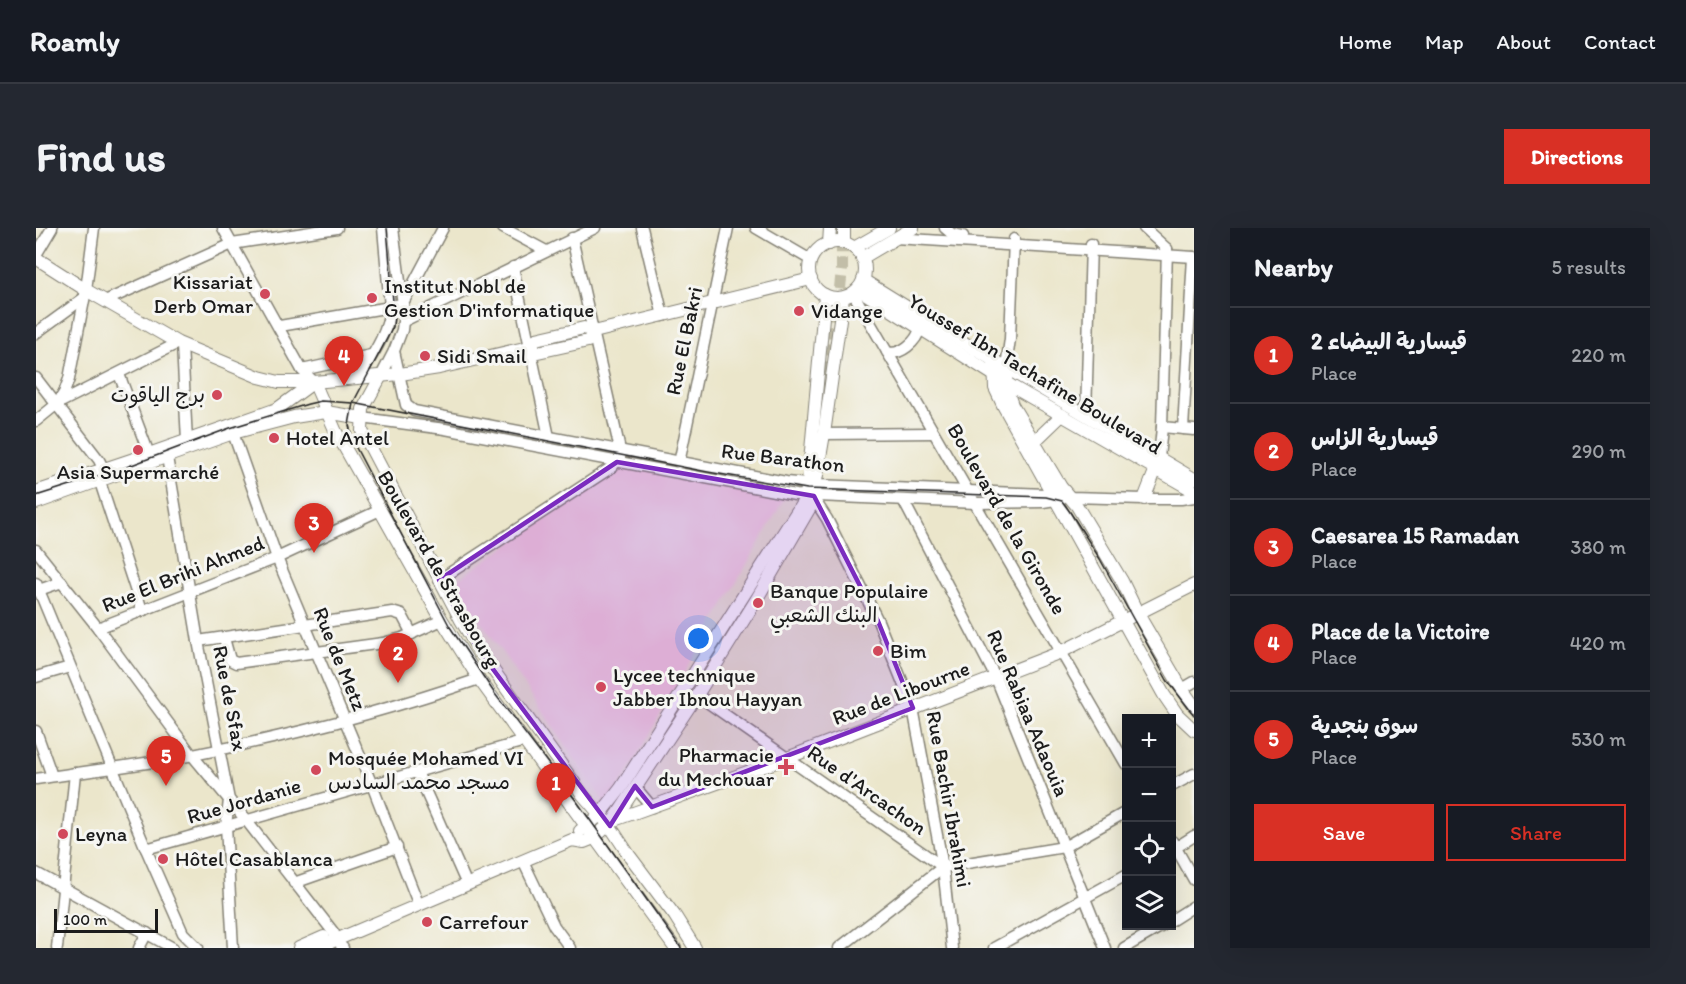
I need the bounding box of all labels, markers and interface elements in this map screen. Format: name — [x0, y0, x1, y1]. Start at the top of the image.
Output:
text: Roamly — [30, 24, 120, 58]
text: Home — [1339, 29, 1392, 54]
text: Map — [1425, 29, 1464, 54]
text: About — [1497, 29, 1551, 54]
text: Contact — [1584, 29, 1656, 54]
button: Directions — [1504, 129, 1650, 184]
text: Find us — [36, 131, 166, 182]
text: Nearby — [1254, 251, 1333, 283]
text: 5 results — [1552, 255, 1626, 279]
place label: Kissariat Derb Omar — [154, 269, 254, 318]
place label: Institut Nobl de Gestion D'informatique — [384, 273, 594, 322]
street label: Rue El Bakri — [660, 284, 707, 397]
marker: Kissariat Derb Omar — [258, 287, 272, 301]
street label: Youssef Ibn Tachafine Boulevard — [904, 288, 1167, 460]
marker: Institut Nobl de Gestion D'informatique — [365, 291, 379, 305]
place label: Vidange — [811, 298, 883, 323]
marker: Vidange — [792, 304, 806, 318]
text: قيسارية البيضاء 2 — [1311, 328, 1467, 355]
pin: 4 — [324, 336, 364, 386]
place label: Sidi Smail — [437, 343, 527, 368]
text: 1 — [1269, 343, 1278, 367]
text: 220 m — [1571, 343, 1626, 367]
marker: Sidi Smail — [418, 349, 432, 363]
text: Place — [1311, 361, 1357, 385]
place label: برج الياقوت — [111, 382, 205, 409]
marker: برج الياقوت — [210, 388, 224, 402]
street label: Boulevard de la Gironde — [943, 419, 1072, 619]
text: قيسارية الزاس — [1311, 424, 1438, 451]
place label: Hotel Antel — [286, 425, 389, 450]
marker: Hotel Antel — [267, 431, 281, 445]
street label: Rue Barathon — [720, 438, 846, 477]
text: 2 — [1268, 439, 1279, 463]
text: 290 m — [1571, 439, 1626, 463]
marker: Asia Supermarché — [131, 443, 145, 457]
text: Place — [1311, 457, 1357, 481]
place label: Asia Supermarché — [57, 459, 219, 484]
street label: Boulevard de Strasbourg — [373, 466, 506, 672]
pin: 3 — [294, 504, 334, 553]
text: Caesarea 15 Ramadan — [1311, 522, 1519, 549]
street label: Rue El Brihi Ahmed — [98, 529, 268, 617]
text: 3 — [1268, 535, 1279, 559]
text: 380 m — [1571, 535, 1626, 559]
text: Place — [1311, 549, 1357, 573]
place label: Banque Populaire البنك الشعبي — [770, 578, 928, 634]
marker: Banque Populaire البنك الشعبي — [751, 596, 765, 610]
street label: Rue de Metz — [308, 603, 373, 715]
text: Place de la Victoire — [1311, 618, 1490, 645]
your location — [684, 624, 713, 653]
street label: Rue Rabiaa Adaouia — [982, 626, 1075, 800]
text: 4 — [1267, 631, 1280, 655]
text: 420 m — [1570, 631, 1626, 655]
pin: 2 — [378, 634, 418, 683]
place label: Bim — [890, 638, 927, 663]
street label: Rue de Sfax — [208, 643, 253, 753]
marker: Bim — [871, 644, 885, 658]
text: Place — [1311, 645, 1357, 669]
street label: Rue de Libourne — [829, 655, 973, 730]
place label: Lycee technique Jabber Ibnou Hayyan — [613, 662, 802, 711]
marker: Lycee technique Jabber Ibnou Hayyan — [594, 680, 608, 694]
street label: Rue Bachir Ibrahimi — [922, 709, 977, 889]
text: سوق بنجدية — [1311, 712, 1418, 739]
map controls — [1122, 714, 1176, 930]
button: + — [1122, 714, 1176, 768]
text: 5 — [1268, 727, 1279, 751]
text: 530 m — [1571, 727, 1626, 751]
pin: 5 — [146, 736, 186, 786]
street label: Rue d'Arcachon — [803, 739, 932, 840]
place label: Pharmacie du Mechouar — [658, 742, 775, 791]
place label: Mosquée Mohamed VI مسجد محمد السادس — [328, 745, 524, 794]
text: Place — [1311, 745, 1357, 769]
marker: Pharmacie du Mechouar — [779, 760, 793, 774]
marker: Mosquée Mohamed VI مسجد محمد السادس — [309, 763, 323, 777]
pin: 1 — [536, 764, 576, 813]
button: − — [1122, 768, 1176, 822]
street label: Rue Jordanie — [184, 772, 304, 829]
button: Save — [1254, 804, 1434, 861]
button: Share — [1446, 804, 1626, 861]
place label: Leyna — [75, 821, 127, 846]
button: locate — [1122, 822, 1176, 876]
marker: Leyna — [56, 827, 70, 841]
place label: Hôtel Casablanca — [175, 846, 333, 871]
marker: Hôtel Casablanca — [156, 852, 170, 866]
button: layers — [1122, 876, 1176, 930]
scale bar — [54, 906, 158, 934]
place label: Carrefour — [439, 909, 529, 934]
text: 100 m — [63, 910, 107, 929]
marker: Carrefour — [420, 915, 434, 929]

